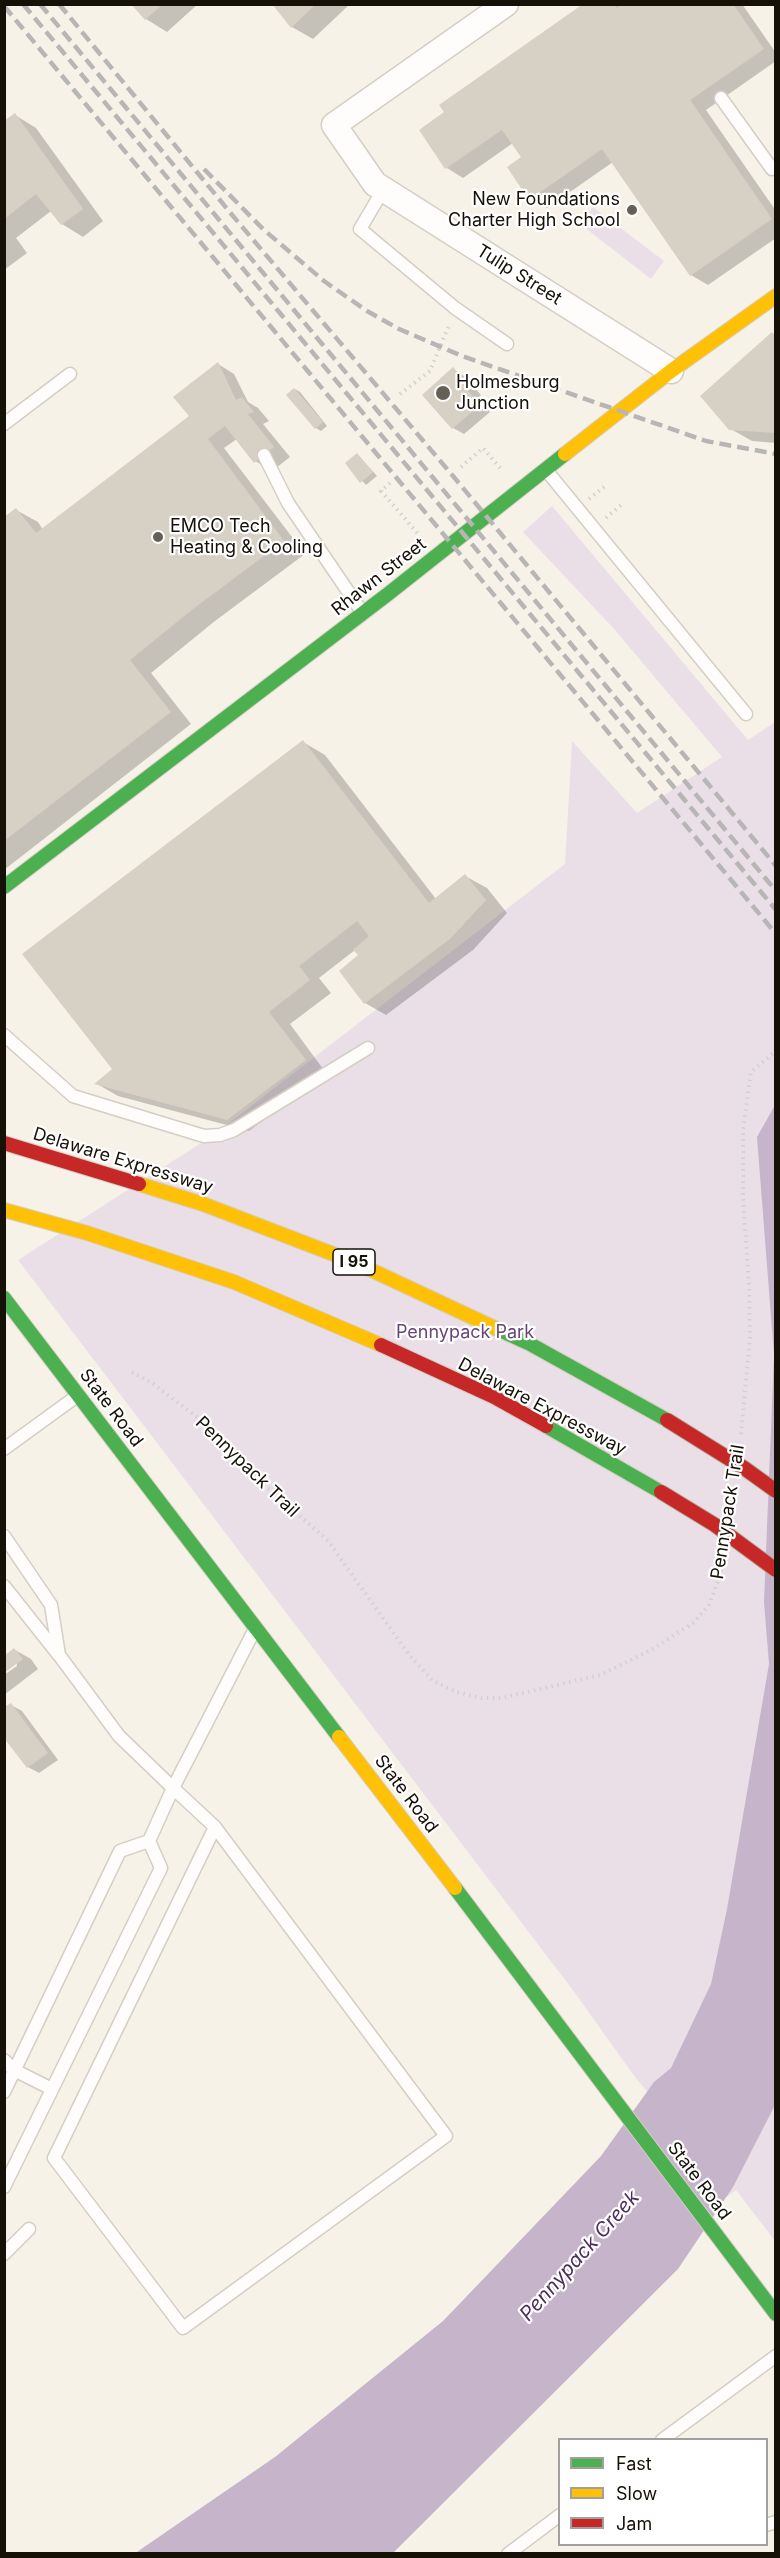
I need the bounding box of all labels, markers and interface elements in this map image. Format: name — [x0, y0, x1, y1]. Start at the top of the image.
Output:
place label: New Foundations Charter High School — [448, 189, 620, 232]
marker: New Foundations Charter High School — [625, 203, 639, 217]
street label: Tulip Street — [472, 240, 566, 310]
place label: Holmesburg Junction — [456, 372, 559, 415]
marker: Holmesburg Junction — [434, 384, 452, 402]
place label: EMCO Tech Heating & Cooling — [170, 516, 323, 558]
marker: EMCO Tech Heating & Cooling — [151, 530, 165, 544]
street label: Rhawn Street — [328, 534, 430, 620]
street label: Delaware Expressway — [30, 1123, 216, 1199]
road number: I 95 — [333, 1249, 375, 1275]
park label: Pennypack Park — [396, 1322, 534, 1344]
street label: Delaware Expressway — [454, 1354, 630, 1460]
street label: State Road — [75, 1365, 147, 1451]
street label: Pennypack Trail — [191, 1412, 303, 1522]
street label: Pennypack Trail — [707, 1443, 749, 1581]
street label: State Road — [370, 1751, 442, 1837]
street label: State Road — [663, 2138, 735, 2224]
water label: Pennypack Creek — [515, 2186, 645, 2326]
legend — [558, 2438, 768, 2546]
text: Fast — [616, 2453, 652, 2474]
text: Slow — [616, 2483, 657, 2504]
text: Jam — [616, 2513, 652, 2534]

